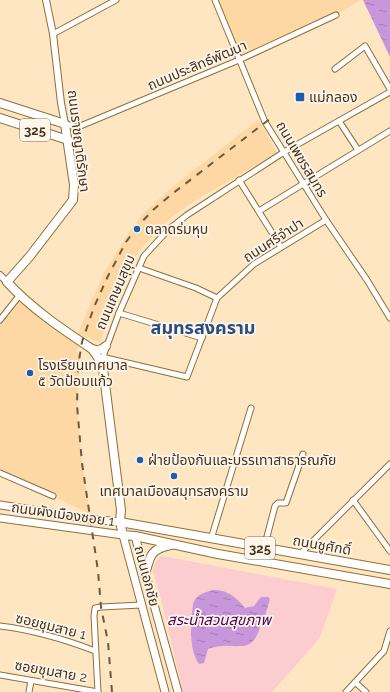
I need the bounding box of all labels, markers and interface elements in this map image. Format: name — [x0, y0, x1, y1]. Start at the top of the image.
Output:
street label: ถนนประสิทธ์พัฒนา — [145, 37, 249, 93]
street label: ถนนราชญาติรักษา — [65, 89, 93, 193]
place label: แม่กลอง — [309, 89, 358, 105]
marker: แม่กลอง — [294, 91, 306, 103]
street label: ถนนเพชรสมุทร — [272, 118, 331, 200]
road number: 325 — [20, 119, 50, 141]
street label: ถนนศรีจำปา — [240, 215, 306, 265]
place label: ตลาดร่มหุบ — [145, 221, 208, 238]
marker: ตลาดร่มหุบ — [132, 224, 142, 234]
street label: ถนนเกษมสุขุม — [92, 252, 139, 332]
district label: สมุทรสงคราม — [151, 317, 255, 339]
place label: โรงเรียนเทศบาล ๕ วัดป้อมแก้ว — [38, 357, 128, 389]
marker: โรงเรียนเทศบาล ๕ วัดป้อมแก้ว — [25, 368, 35, 378]
place label: ฝ่ายป้องกันและบรรเทาสาธารณภัย — [148, 452, 336, 468]
marker: ฝ่ายป้องกันและบรรเทาสาธารณภัย — [135, 455, 145, 465]
marker: เทศบาลเมืองสมุทรสงคราม — [169, 471, 179, 481]
place label: เทศบาลเมืองสมุทรสงคราม — [99, 483, 249, 500]
street label: ถนนผังเมืองซอย 1 — [10, 499, 116, 529]
street label: ถนนชูศักดิ์ — [291, 532, 353, 559]
road number: 325 — [245, 537, 275, 559]
street label: ถนนเอกชัย — [131, 544, 163, 608]
water label: สระน้ำสวนสุขภาพ — [167, 609, 272, 629]
street label: ซอยชุมสาย 1 — [14, 610, 88, 643]
street label: ซอยชุมสาย 2 — [13, 657, 88, 686]

